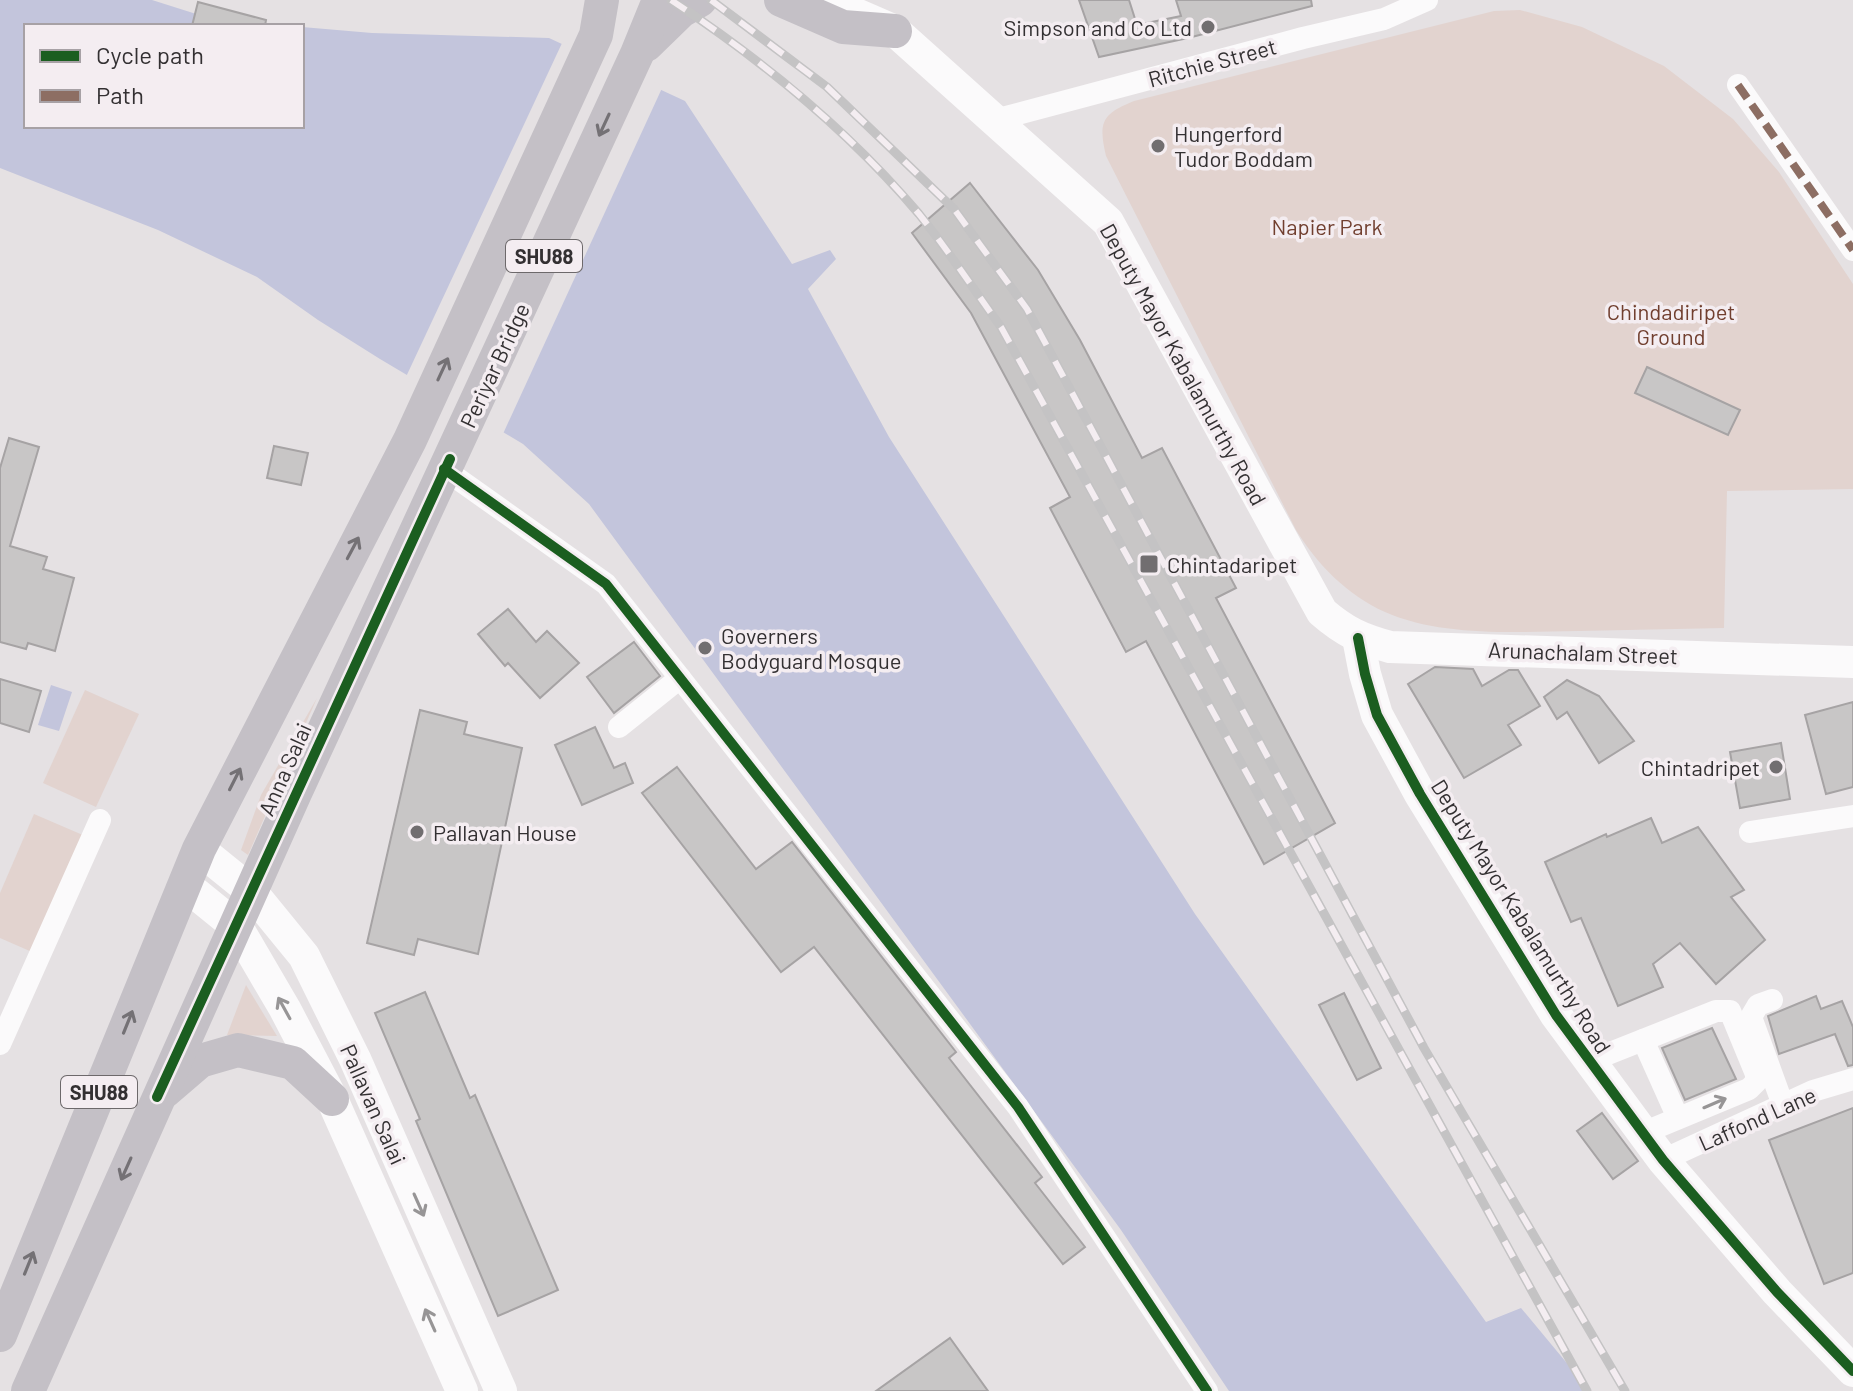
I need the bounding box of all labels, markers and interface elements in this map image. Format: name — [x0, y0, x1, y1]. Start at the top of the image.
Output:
place label: Simpson and Co Ltd — [1003, 14, 1192, 40]
marker: Simpson and Co Ltd — [1199, 18, 1217, 36]
legend — [24, 24, 304, 128]
street label: Ritchie Street — [1145, 32, 1279, 92]
text: Cycle path — [96, 40, 204, 69]
text: Path — [96, 80, 144, 109]
one-way arrow — [596, 112, 611, 136]
place label: Hungerford Tudor Boddam — [1174, 120, 1313, 171]
marker: Hungerford Tudor Boddam — [1149, 137, 1167, 155]
park label: Napier Park — [1271, 213, 1383, 239]
street label: Deputy Mayor Kabalamurthy Road — [1095, 219, 1273, 509]
road number: SHU88 — [506, 240, 582, 272]
park label: Chindadiripet Ground — [1607, 298, 1735, 349]
street label: Periyar Bridge — [454, 299, 534, 431]
one-way arrow — [436, 358, 451, 382]
one-way arrow — [345, 537, 361, 560]
place label: Chintadaripet — [1167, 551, 1297, 577]
marker: Chintadaripet — [1138, 553, 1160, 575]
place label: Governers Bodyguard Mosque — [721, 622, 902, 673]
street label: Arunachalam Street — [1488, 636, 1678, 668]
marker: Governers Bodyguard Mosque — [696, 639, 714, 657]
street label: Anna Salai — [252, 719, 316, 819]
place label: Chintadripet — [1641, 754, 1760, 780]
marker: Chintadripet — [1767, 758, 1785, 776]
one-way arrow — [227, 768, 243, 792]
street label: Deputy Mayor Kabalamurthy Road — [1427, 774, 1617, 1058]
place label: Pallavan House — [433, 819, 577, 845]
marker: Pallavan House — [408, 823, 426, 841]
one-way arrow — [276, 997, 291, 1021]
one-way arrow — [121, 1010, 136, 1035]
street label: Pallavan Salai — [336, 1040, 412, 1168]
road number: SHU88 — [61, 1076, 137, 1108]
street label: Laffond Lane — [1694, 1081, 1820, 1155]
one-way arrow — [1702, 1095, 1727, 1109]
one-way arrow — [118, 1157, 133, 1181]
one-way arrow — [412, 1192, 427, 1216]
one-way arrow — [23, 1251, 38, 1276]
one-way arrow — [422, 1308, 437, 1332]

